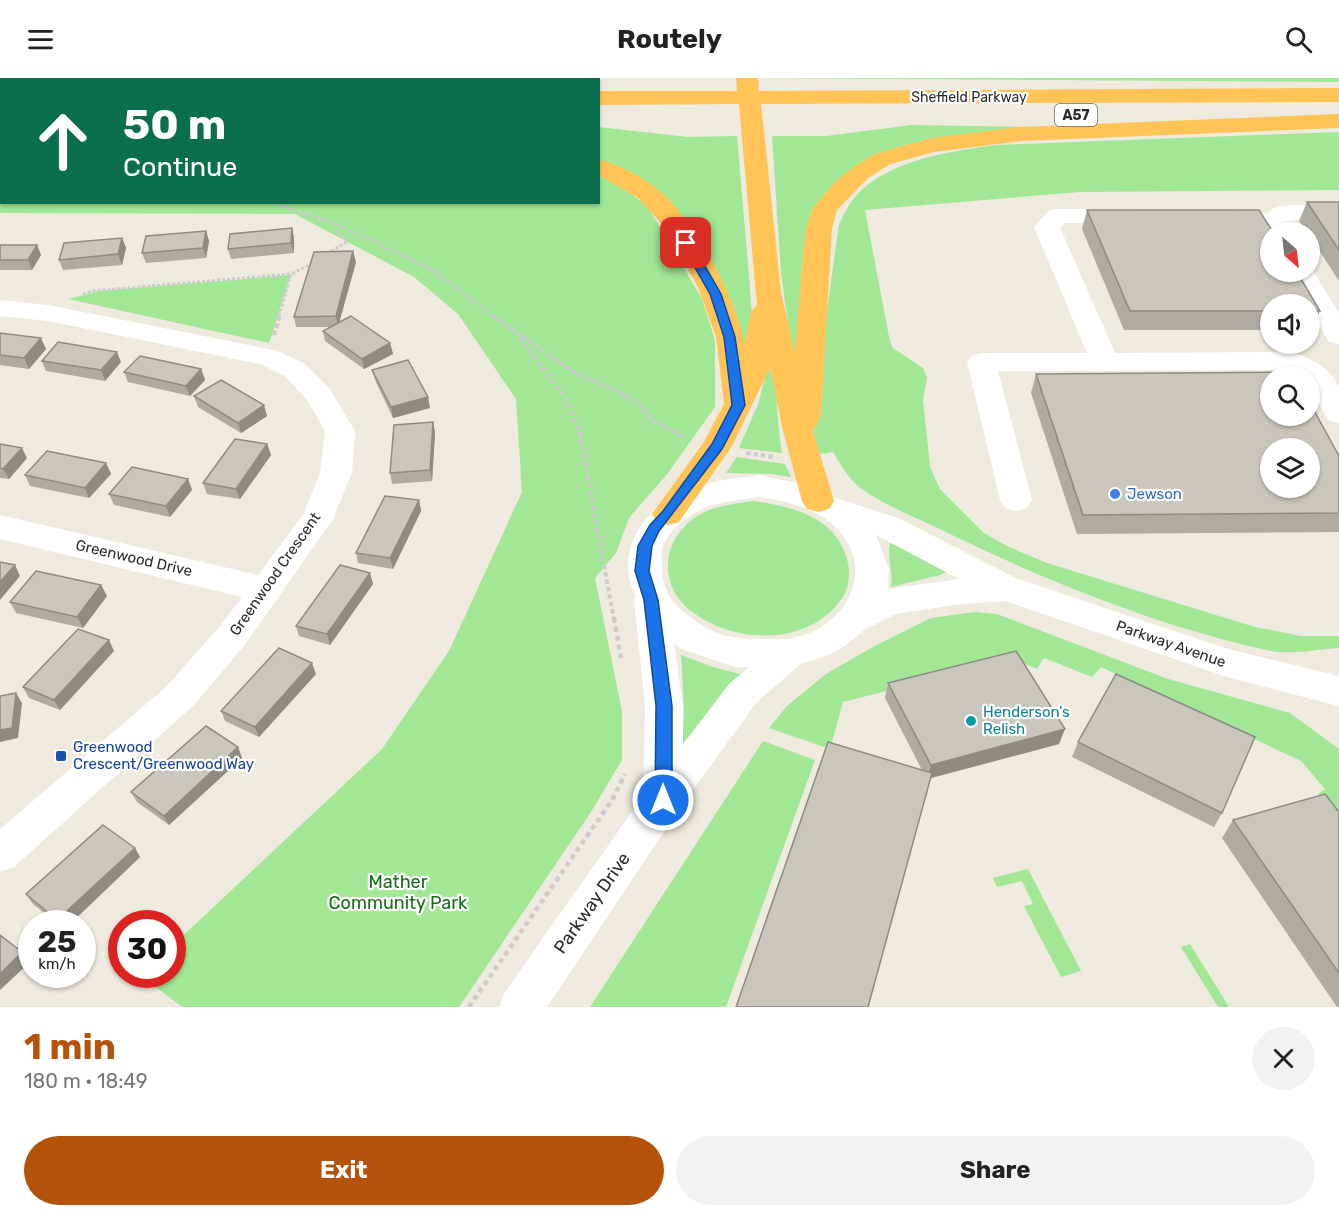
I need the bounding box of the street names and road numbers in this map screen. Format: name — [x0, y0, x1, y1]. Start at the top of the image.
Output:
street label: Sheffield Parkway — [911, 89, 1027, 106]
road number: A57 — [1055, 104, 1097, 126]
street label: Greenwood Crescent — [226, 509, 324, 639]
street label: Greenwood Drive — [74, 536, 194, 580]
street label: Parkway Avenue — [1114, 617, 1228, 671]
street label: Parkway Drive — [549, 848, 635, 958]

